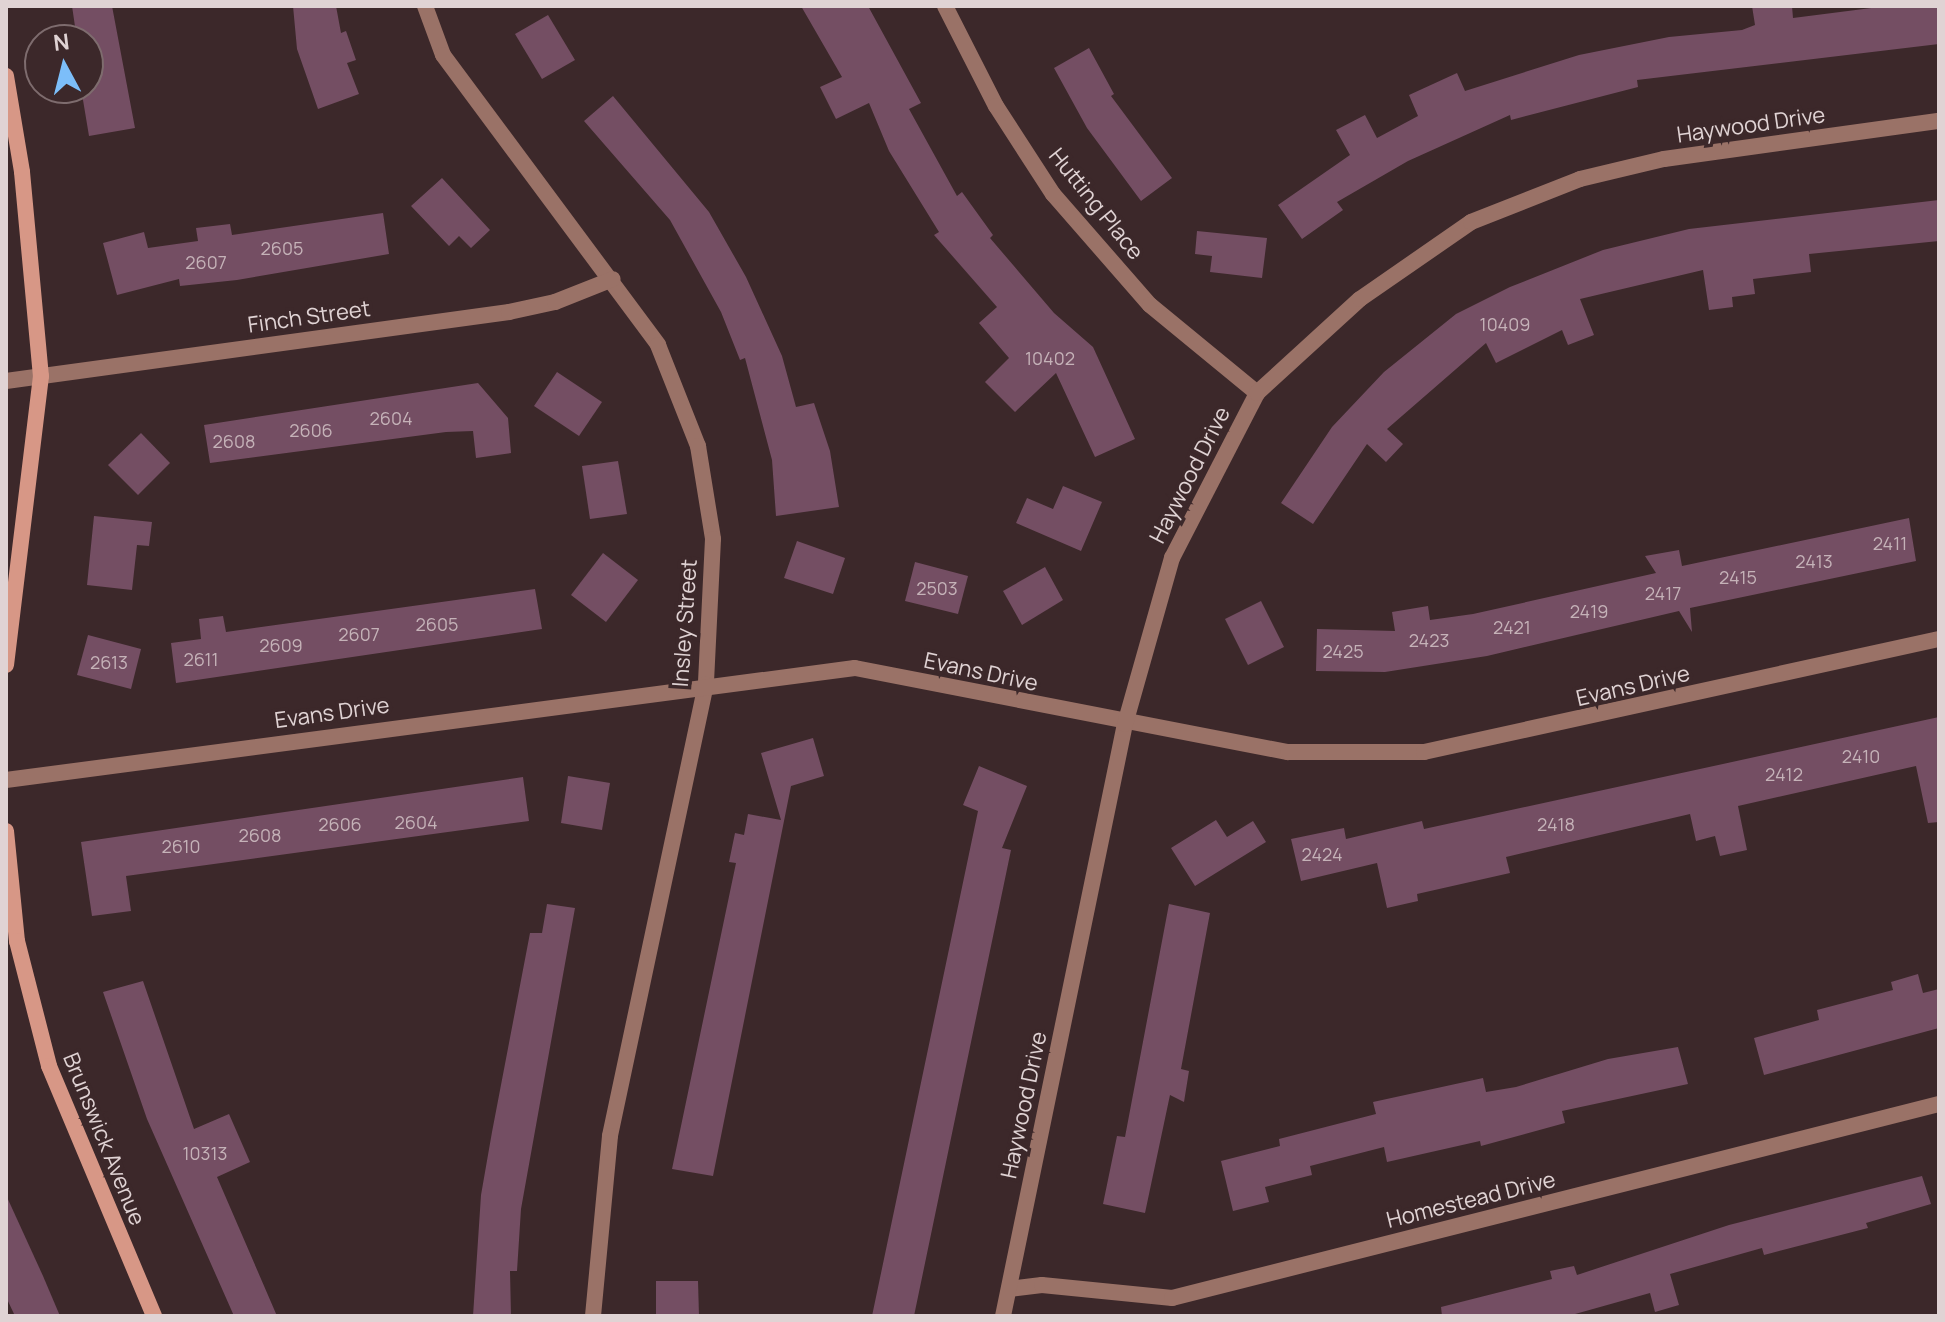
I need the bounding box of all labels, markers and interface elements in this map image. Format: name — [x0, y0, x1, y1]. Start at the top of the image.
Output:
north arrow — [24, 24, 104, 104]
text: N — [52, 26, 71, 58]
street label: Haywood Drive — [1675, 102, 1827, 148]
street label: Hutting Place — [1043, 143, 1149, 265]
house number: 2605 — [261, 237, 303, 259]
house number: 2607 — [185, 251, 227, 273]
street label: Finch Street — [246, 295, 372, 339]
house number: 10409 — [1480, 313, 1530, 335]
house number: 10402 — [1025, 347, 1075, 369]
street label: Haywood Drive — [1144, 402, 1236, 548]
house number: 2604 — [369, 407, 413, 429]
house number: 2606 — [289, 419, 333, 441]
house number: 2608 — [213, 430, 255, 452]
house number: 2411 — [1873, 532, 1907, 554]
house number: 2413 — [1795, 550, 1833, 572]
street label: Insley Street — [667, 558, 703, 688]
house number: 2415 — [1719, 566, 1757, 588]
house number: 2503 — [916, 577, 958, 599]
house number: 2417 — [1645, 582, 1681, 604]
house number: 2419 — [1570, 600, 1608, 622]
house number: 2605 — [416, 613, 458, 635]
house number: 2421 — [1493, 616, 1531, 638]
house number: 2607 — [338, 623, 380, 645]
house number: 2423 — [1409, 629, 1449, 651]
house number: 2609 — [259, 634, 303, 656]
house number: 2425 — [1322, 640, 1364, 662]
street label: Evans Drive — [922, 647, 1040, 697]
house number: 2611 — [183, 648, 219, 670]
house number: 2613 — [90, 651, 128, 673]
street label: Evans Drive — [1574, 660, 1692, 712]
street label: Evans Drive — [273, 692, 391, 734]
house number: 2410 — [1842, 745, 1880, 767]
house number: 2412 — [1765, 763, 1803, 785]
house number: 2604 — [394, 811, 438, 833]
house number: 2606 — [318, 813, 362, 835]
house number: 2418 — [1537, 813, 1575, 835]
house number: 2608 — [239, 824, 281, 846]
house number: 2610 — [161, 835, 201, 857]
house number: 2424 — [1301, 843, 1343, 865]
street label: Haywood Drive — [996, 1029, 1052, 1181]
street label: Brunswick Avenue — [57, 1049, 151, 1229]
house number: 10313 — [183, 1142, 227, 1164]
street label: Homestead Drive — [1384, 1166, 1558, 1234]

